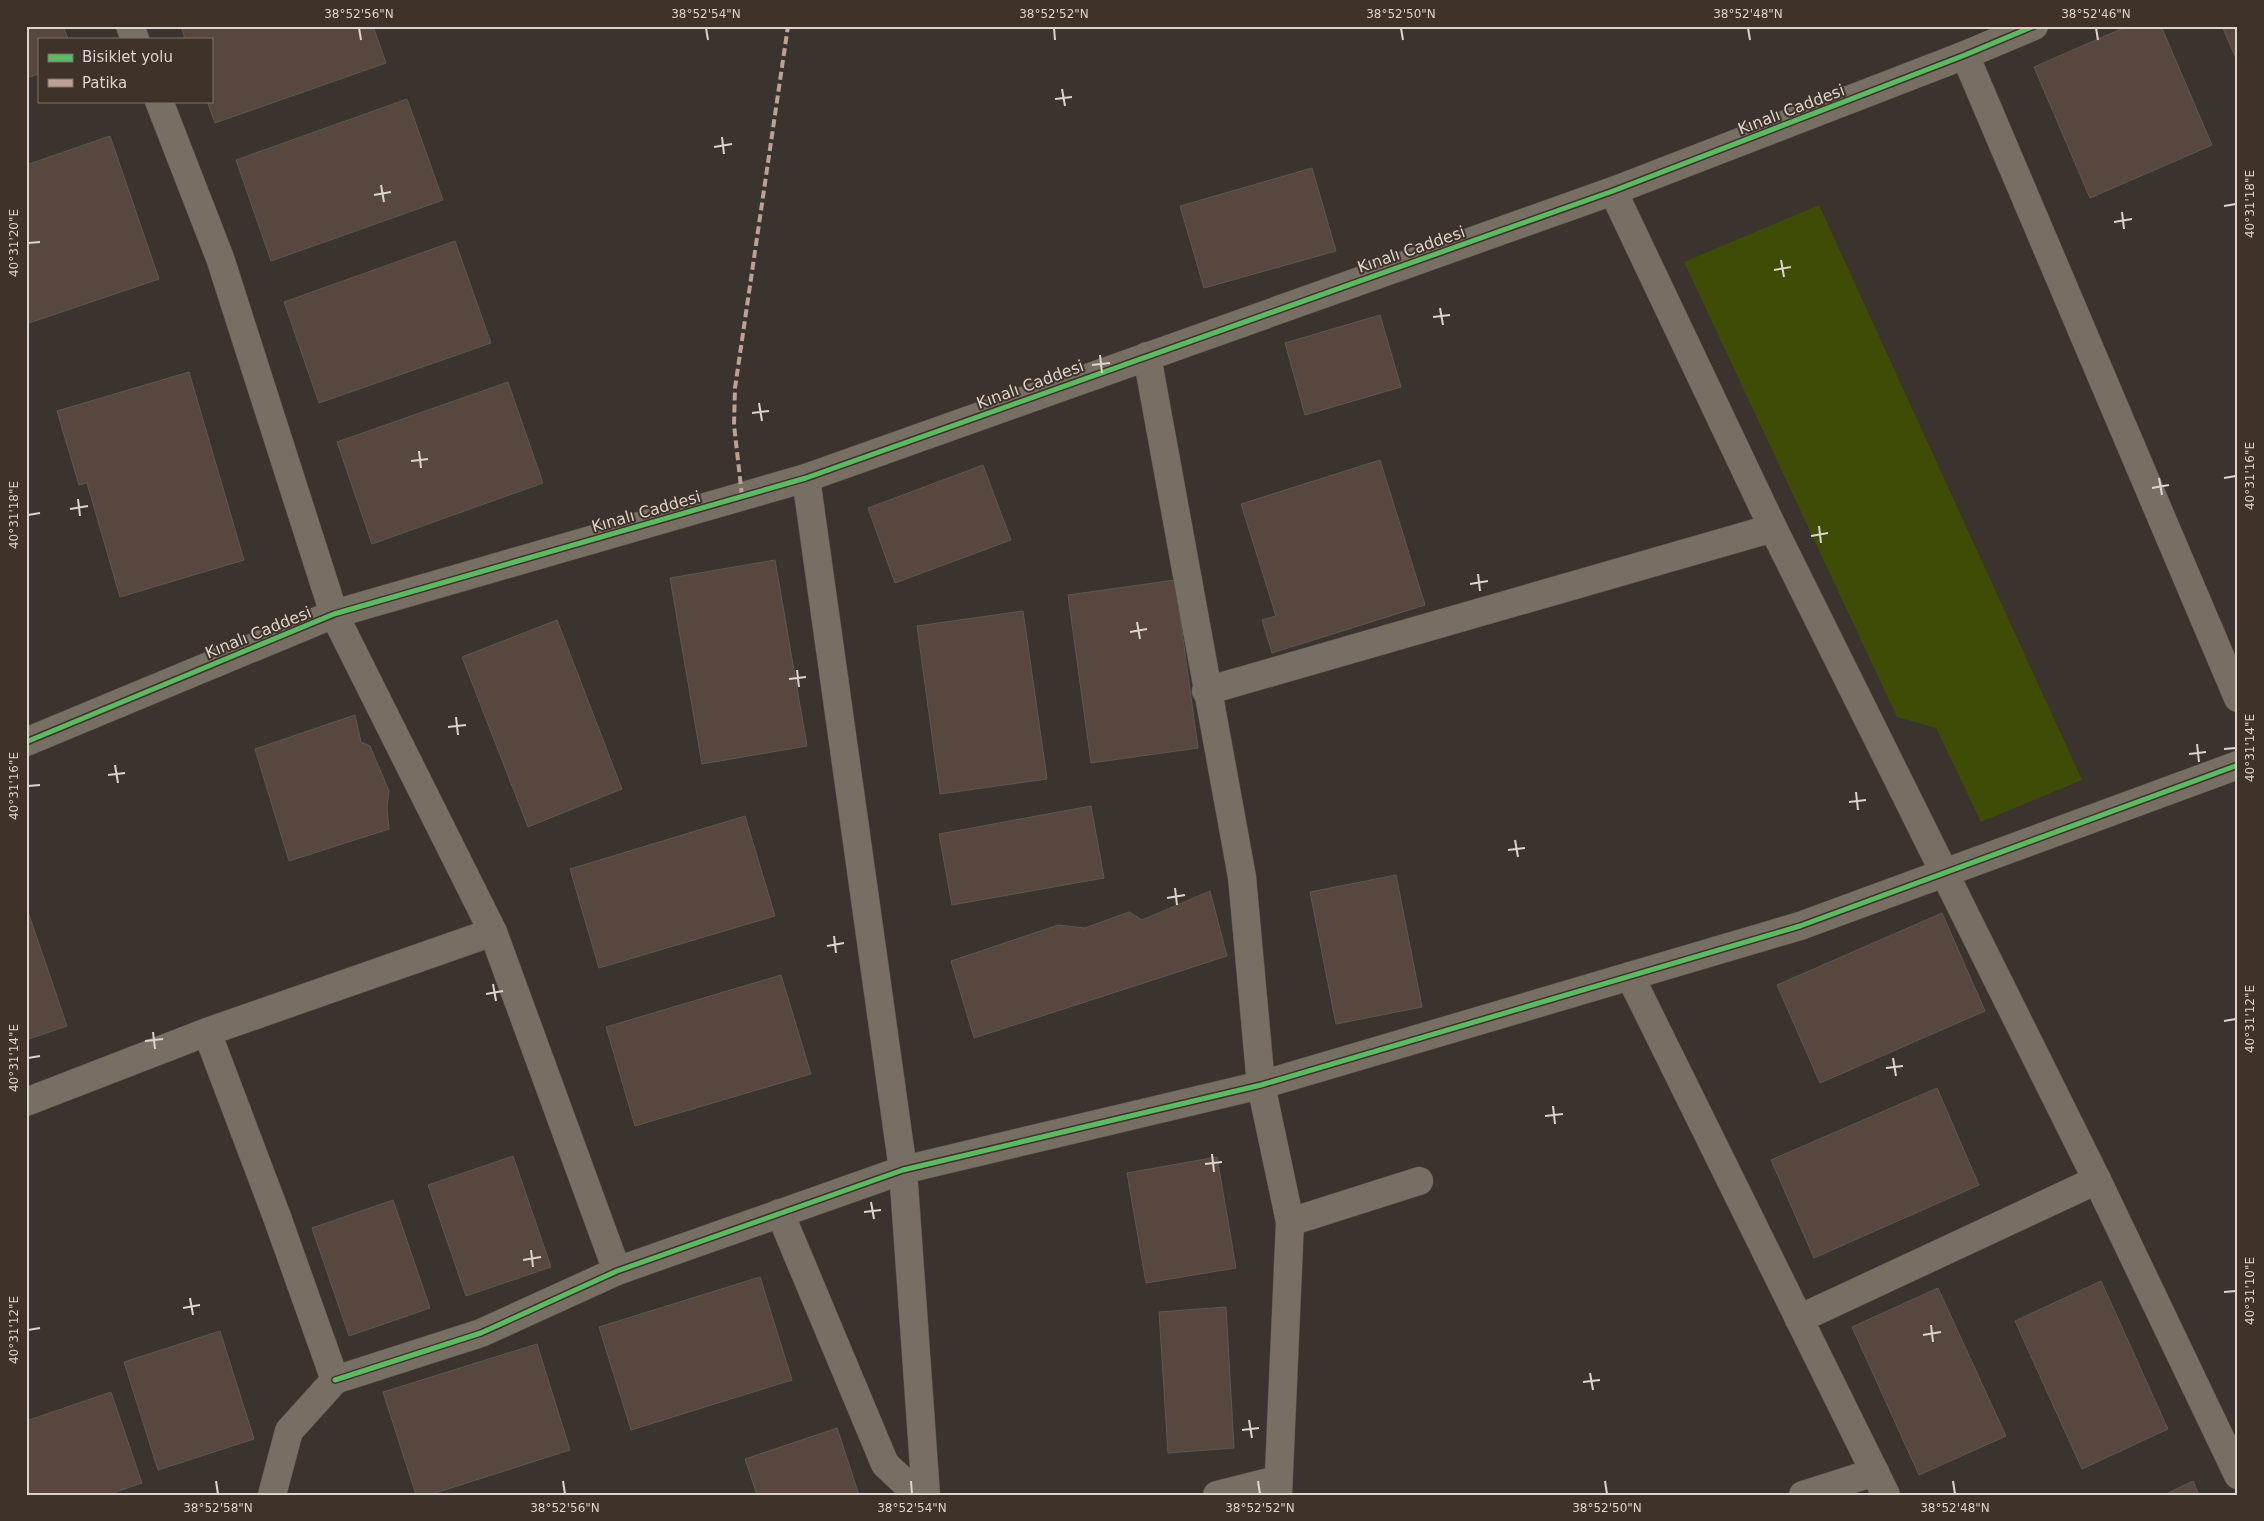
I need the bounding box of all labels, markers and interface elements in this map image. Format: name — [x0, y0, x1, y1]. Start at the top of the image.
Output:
text: 38°52'56"N — [324, 7, 394, 21]
text: 38°52'54"N — [671, 7, 741, 21]
text: 38°52'52"N — [1019, 7, 1089, 21]
text: 38°52'50"N — [1366, 7, 1436, 21]
text: 38°52'48"N — [1713, 7, 1783, 21]
text: 38°52'46"N — [2061, 7, 2131, 21]
legend — [38, 38, 212, 102]
text: Bisiklet yolu — [82, 48, 173, 66]
text: Patika — [82, 74, 127, 92]
street label: Kınalı Caddesi — [1735, 80, 1847, 139]
text: 40°31'18"E — [2243, 170, 2257, 238]
text: 40°31'20"E — [7, 209, 21, 277]
street label: Kınalı Caddesi — [1355, 222, 1468, 277]
street label: Kınalı Caddesi — [974, 356, 1086, 413]
text: 40°31'16"E — [2243, 442, 2257, 510]
text: 40°31'18"E — [7, 481, 21, 549]
street label: Kınalı Caddesi — [589, 487, 703, 536]
street label: Kınalı Caddesi — [202, 603, 314, 662]
text: 40°31'14"E — [2243, 714, 2257, 782]
text: 40°31'16"E — [7, 752, 21, 820]
text: 40°31'12"E — [2243, 985, 2257, 1053]
text: 40°31'14"E — [7, 1024, 21, 1092]
text: 40°31'10"E — [2243, 1257, 2257, 1325]
text: 40°31'12"E — [7, 1296, 21, 1364]
text: 38°52'58"N — [183, 1501, 253, 1515]
text: 38°52'56"N — [530, 1501, 600, 1515]
text: 38°52'54"N — [877, 1501, 947, 1515]
text: 38°52'52"N — [1225, 1501, 1295, 1515]
text: 38°52'50"N — [1572, 1501, 1642, 1515]
text: 38°52'48"N — [1920, 1501, 1990, 1515]

